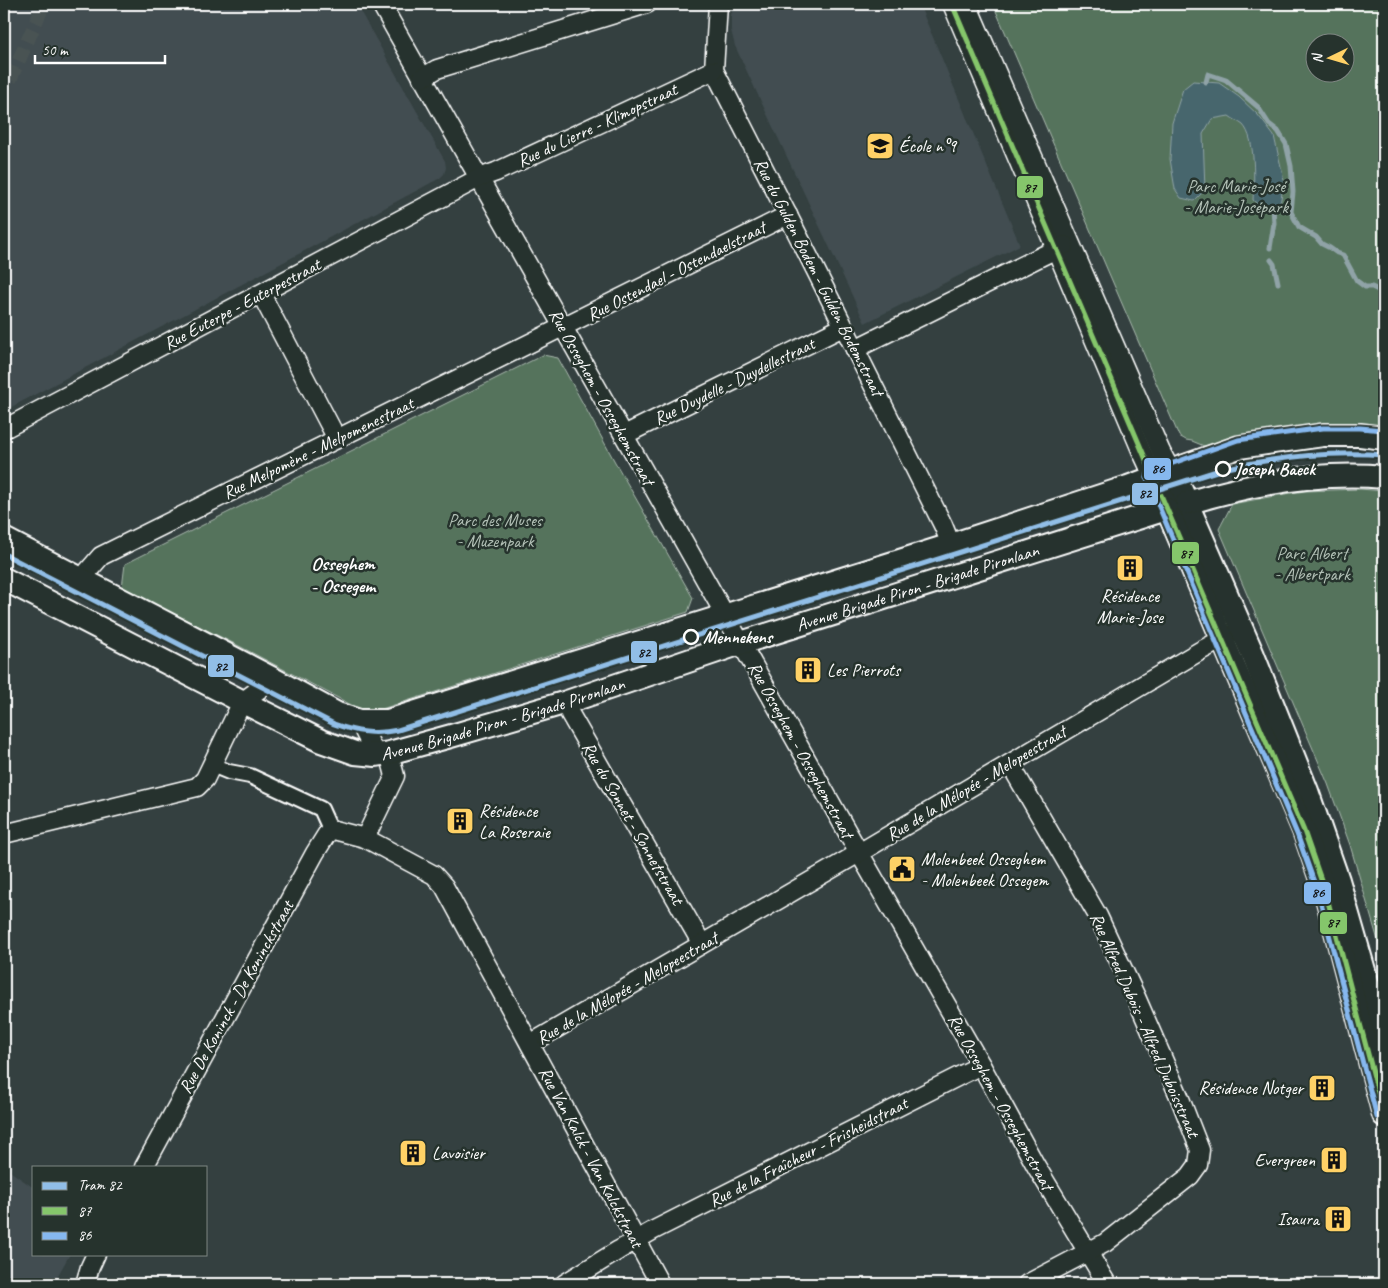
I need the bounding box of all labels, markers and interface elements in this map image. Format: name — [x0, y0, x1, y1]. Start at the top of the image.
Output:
scale bar — [35, 32, 165, 64]
north arrow — [1306, 32, 1356, 82]
text: 50 m — [42, 41, 69, 60]
text: N — [1308, 52, 1326, 64]
street label: Rue du Lierre - Klimopstraat — [513, 77, 682, 172]
school or university icon: École n°9 — [865, 131, 895, 161]
place label: École n°9 — [899, 135, 958, 157]
street label: Rue du Gulden Bodem - Gulden Bodemstraat — [749, 154, 890, 402]
line badge: 87 — [1016, 175, 1044, 199]
park label: Parc Marie-José - Marie-Josépark — [1184, 175, 1289, 218]
text: 87 — [1024, 179, 1038, 196]
street label: Rue Ostendael - Ostendaelstraat — [583, 215, 772, 326]
street label: Rue Euterpe - Euterpestraat — [160, 252, 326, 355]
street label: Rue Osseghem - Osseghemstraat — [544, 305, 661, 492]
street label: Rue Duydelle - Duydellestraat — [650, 332, 820, 430]
street label: Rue Melpomène - Melpomenestraat — [219, 391, 419, 504]
line badge: 86 — [1143, 457, 1172, 481]
place label: Joseph Baeck — [1233, 458, 1317, 480]
text: 86 — [1152, 460, 1166, 477]
marker: Joseph Baeck — [1215, 461, 1231, 477]
line badge: 82 — [1131, 482, 1159, 506]
text: 82 — [1139, 485, 1153, 502]
park label: Parc des Muses - Muzenpark — [448, 509, 544, 552]
street label: Avenue Brigade Piron - Brigade Pironlaan — [793, 539, 1042, 636]
line badge: 87 — [1171, 541, 1200, 565]
park label: Parc Albert - Albertpark — [1274, 542, 1351, 585]
text: 87 — [1180, 545, 1194, 562]
district label: Osseghem - Ossegem — [311, 552, 377, 598]
building icon: Résidence Marie-Jose — [1115, 553, 1145, 583]
place label: Résidence Marie-Jose — [1097, 585, 1164, 628]
place label: Mennekens — [703, 626, 774, 648]
marker: Mennekens — [683, 629, 699, 645]
line badge: 82 — [630, 640, 658, 664]
text: 82 — [638, 644, 652, 661]
line badge: 82 — [207, 654, 235, 678]
building icon: Les Pierrots — [793, 655, 823, 685]
text: 82 — [215, 658, 229, 675]
street label: Rue Osseghem - Osseghemstraat — [743, 658, 860, 845]
place label: Les Pierrots — [827, 659, 902, 681]
street label: Avenue Brigade Piron - Brigade Pironlaan — [380, 672, 628, 765]
street label: Rue de la Mélopée - Melopeestraat — [882, 719, 1072, 845]
street label: Rue du Sonnet - Sonnetstraat — [577, 738, 690, 910]
place label: Résidence La Roseraie — [479, 800, 551, 843]
building icon: Résidence La Roseraie — [445, 806, 475, 836]
place label: Molenbeek Osseghem - Molenbeek Ossegem — [921, 848, 1049, 891]
public building icon: Molenbeek Osseghem - Molenbeek Ossegem — [887, 854, 917, 884]
line badge: 86 — [1303, 881, 1332, 905]
text: 86 — [1312, 884, 1326, 901]
street label: Rue De Koninck - De Koninckstraat — [174, 895, 299, 1097]
street label: Rue Alfred Dubois - Alfred Duboisstraat — [1085, 909, 1205, 1142]
line badge: 87 — [1319, 911, 1348, 935]
text: 87 — [1327, 914, 1341, 931]
street label: Rue de la Mélopée - Melopeestraat — [532, 925, 724, 1049]
street label: Rue Osseghem - Osseghemstraat — [943, 1010, 1060, 1197]
street label: Rue Van Kalck - Van Kalckstraat — [534, 1063, 649, 1253]
building icon: Résidence Notger — [1307, 1073, 1337, 1103]
place label: Résidence Notger — [1199, 1077, 1306, 1099]
street label: Rue de la Fraîcheur - Frisheidstraat — [705, 1091, 913, 1212]
building icon: Lavoisier — [398, 1138, 428, 1168]
place label: Lavoisier — [432, 1142, 486, 1164]
building icon: Evergreen — [1319, 1145, 1349, 1175]
place label: Evergreen — [1255, 1149, 1316, 1171]
legend — [32, 1166, 208, 1256]
text: Tram 82 — [78, 1176, 123, 1195]
text: 87 — [78, 1202, 93, 1221]
building icon: Isaura — [1323, 1204, 1353, 1234]
place label: Isaura — [1277, 1208, 1321, 1230]
text: 86 — [78, 1226, 93, 1245]

